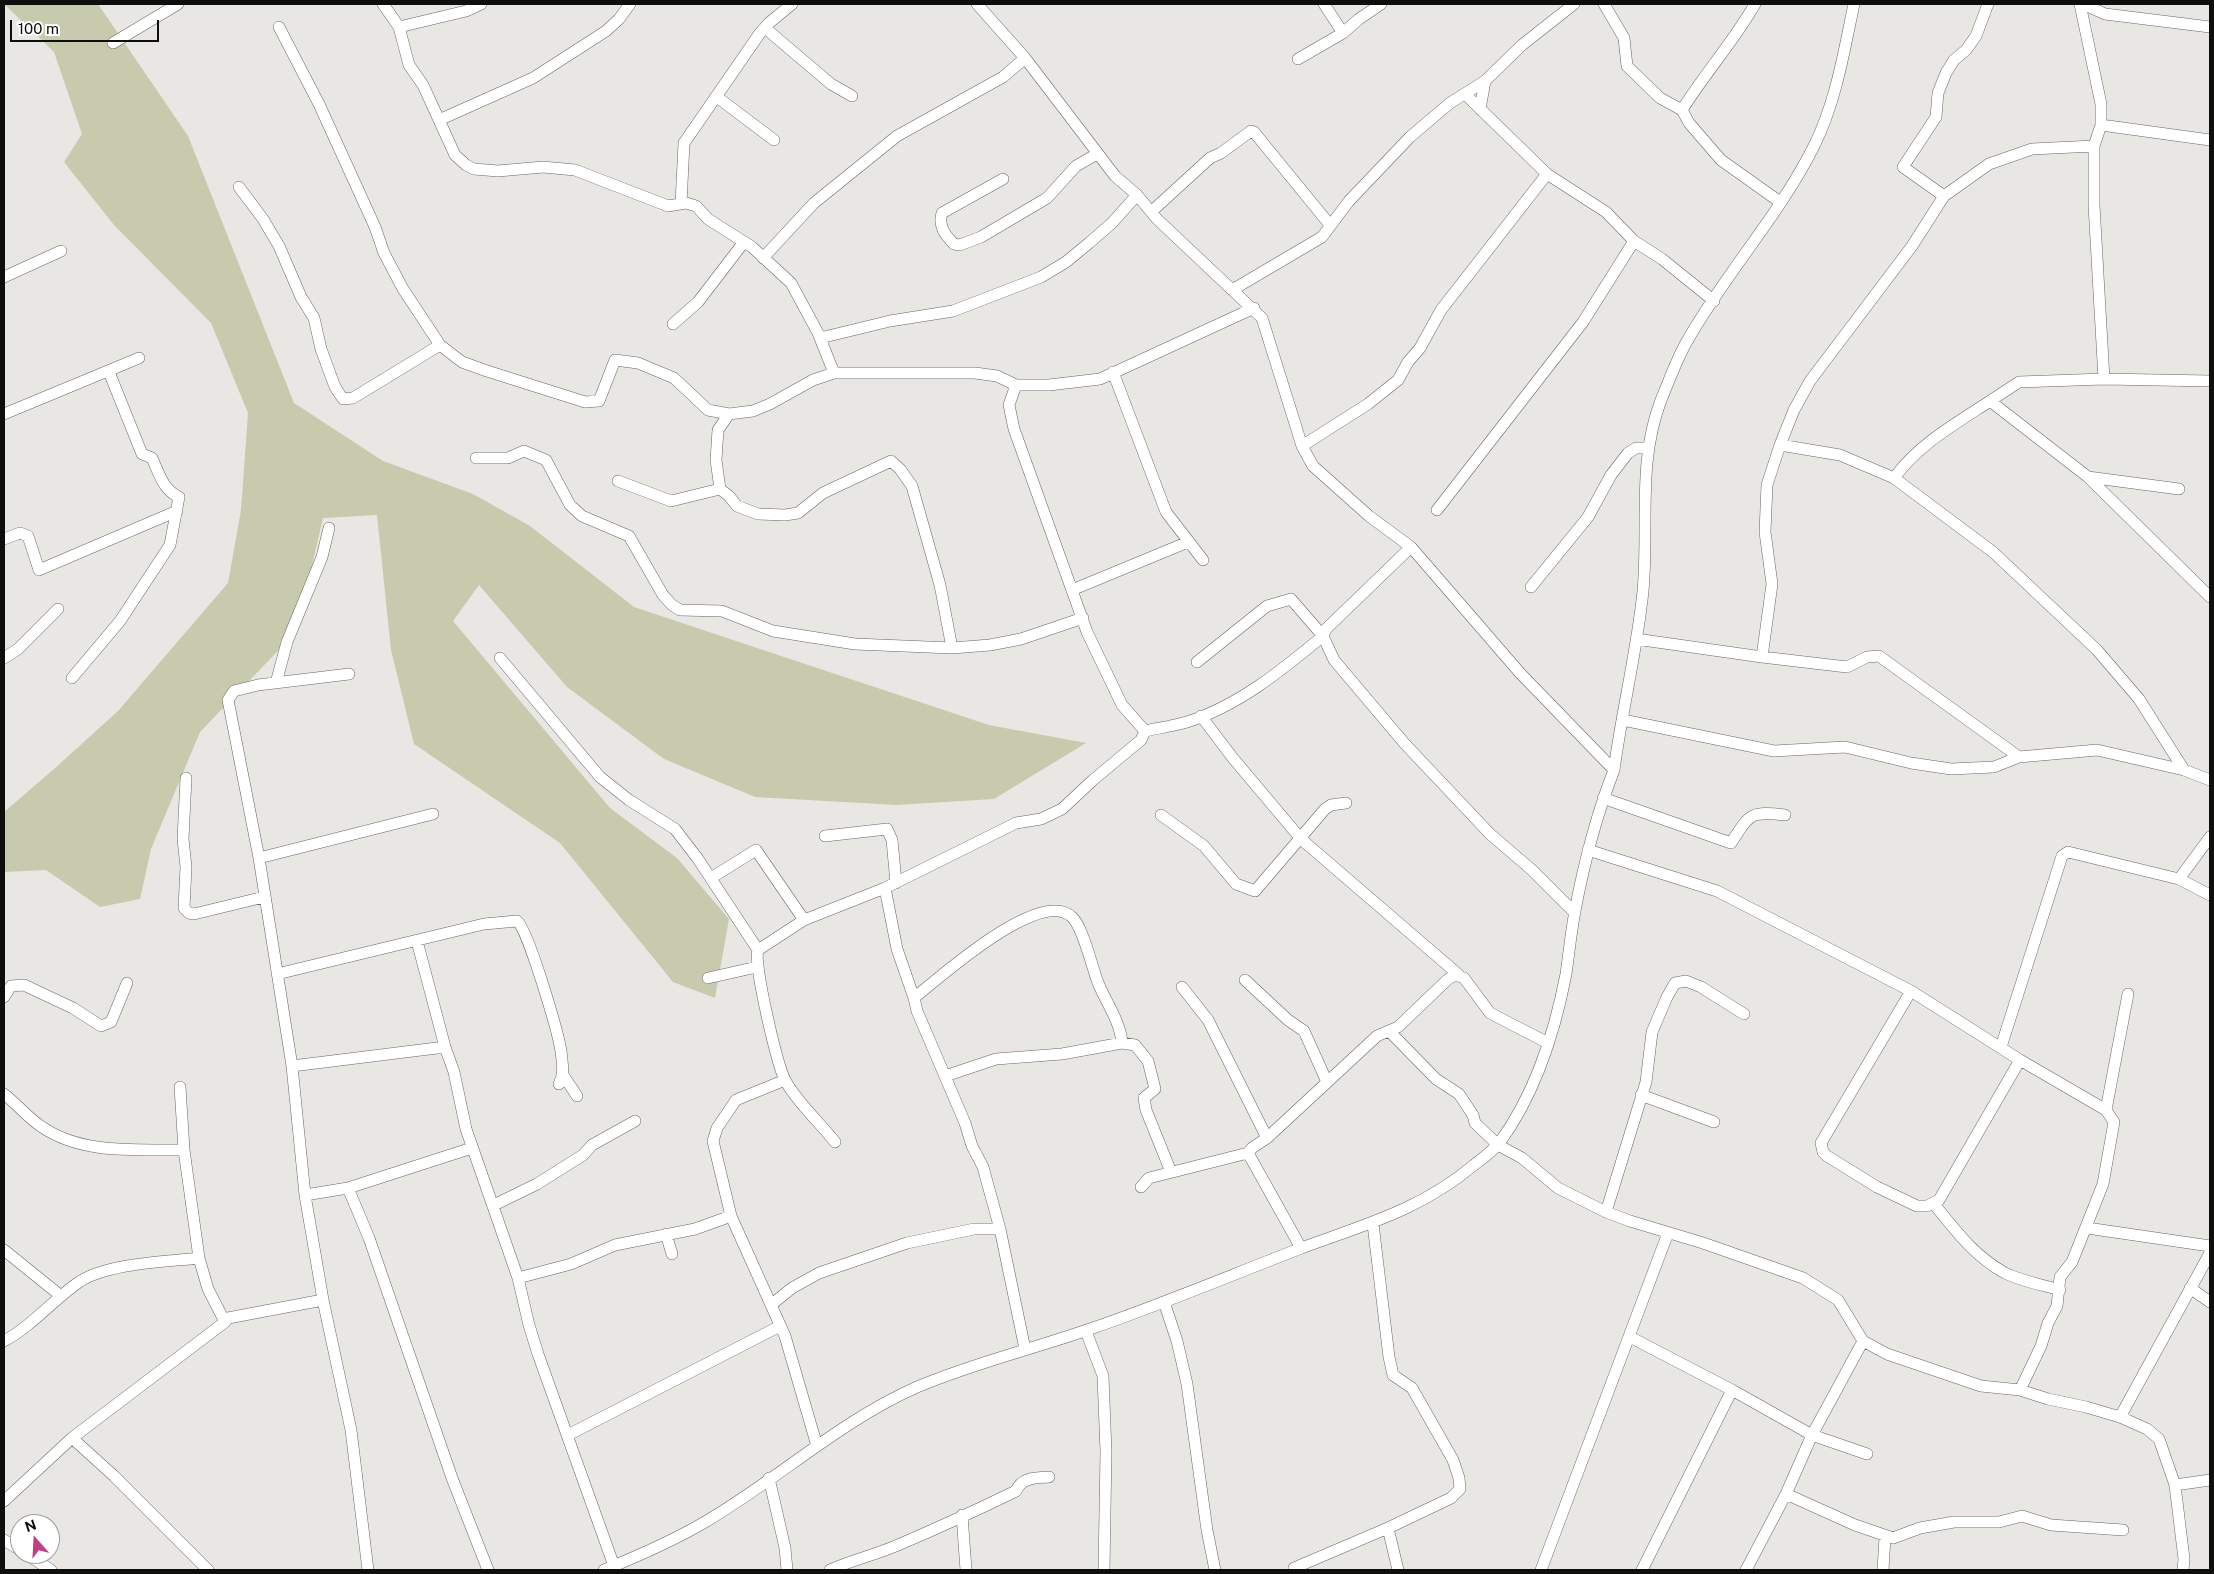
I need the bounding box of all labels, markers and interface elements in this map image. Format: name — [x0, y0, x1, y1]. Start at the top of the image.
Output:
scale bar — [12, 10, 161, 42]
text: 100 m — [18, 20, 59, 37]
north arrow — [10, 1514, 60, 1564]
text: N — [23, 1516, 38, 1535]

